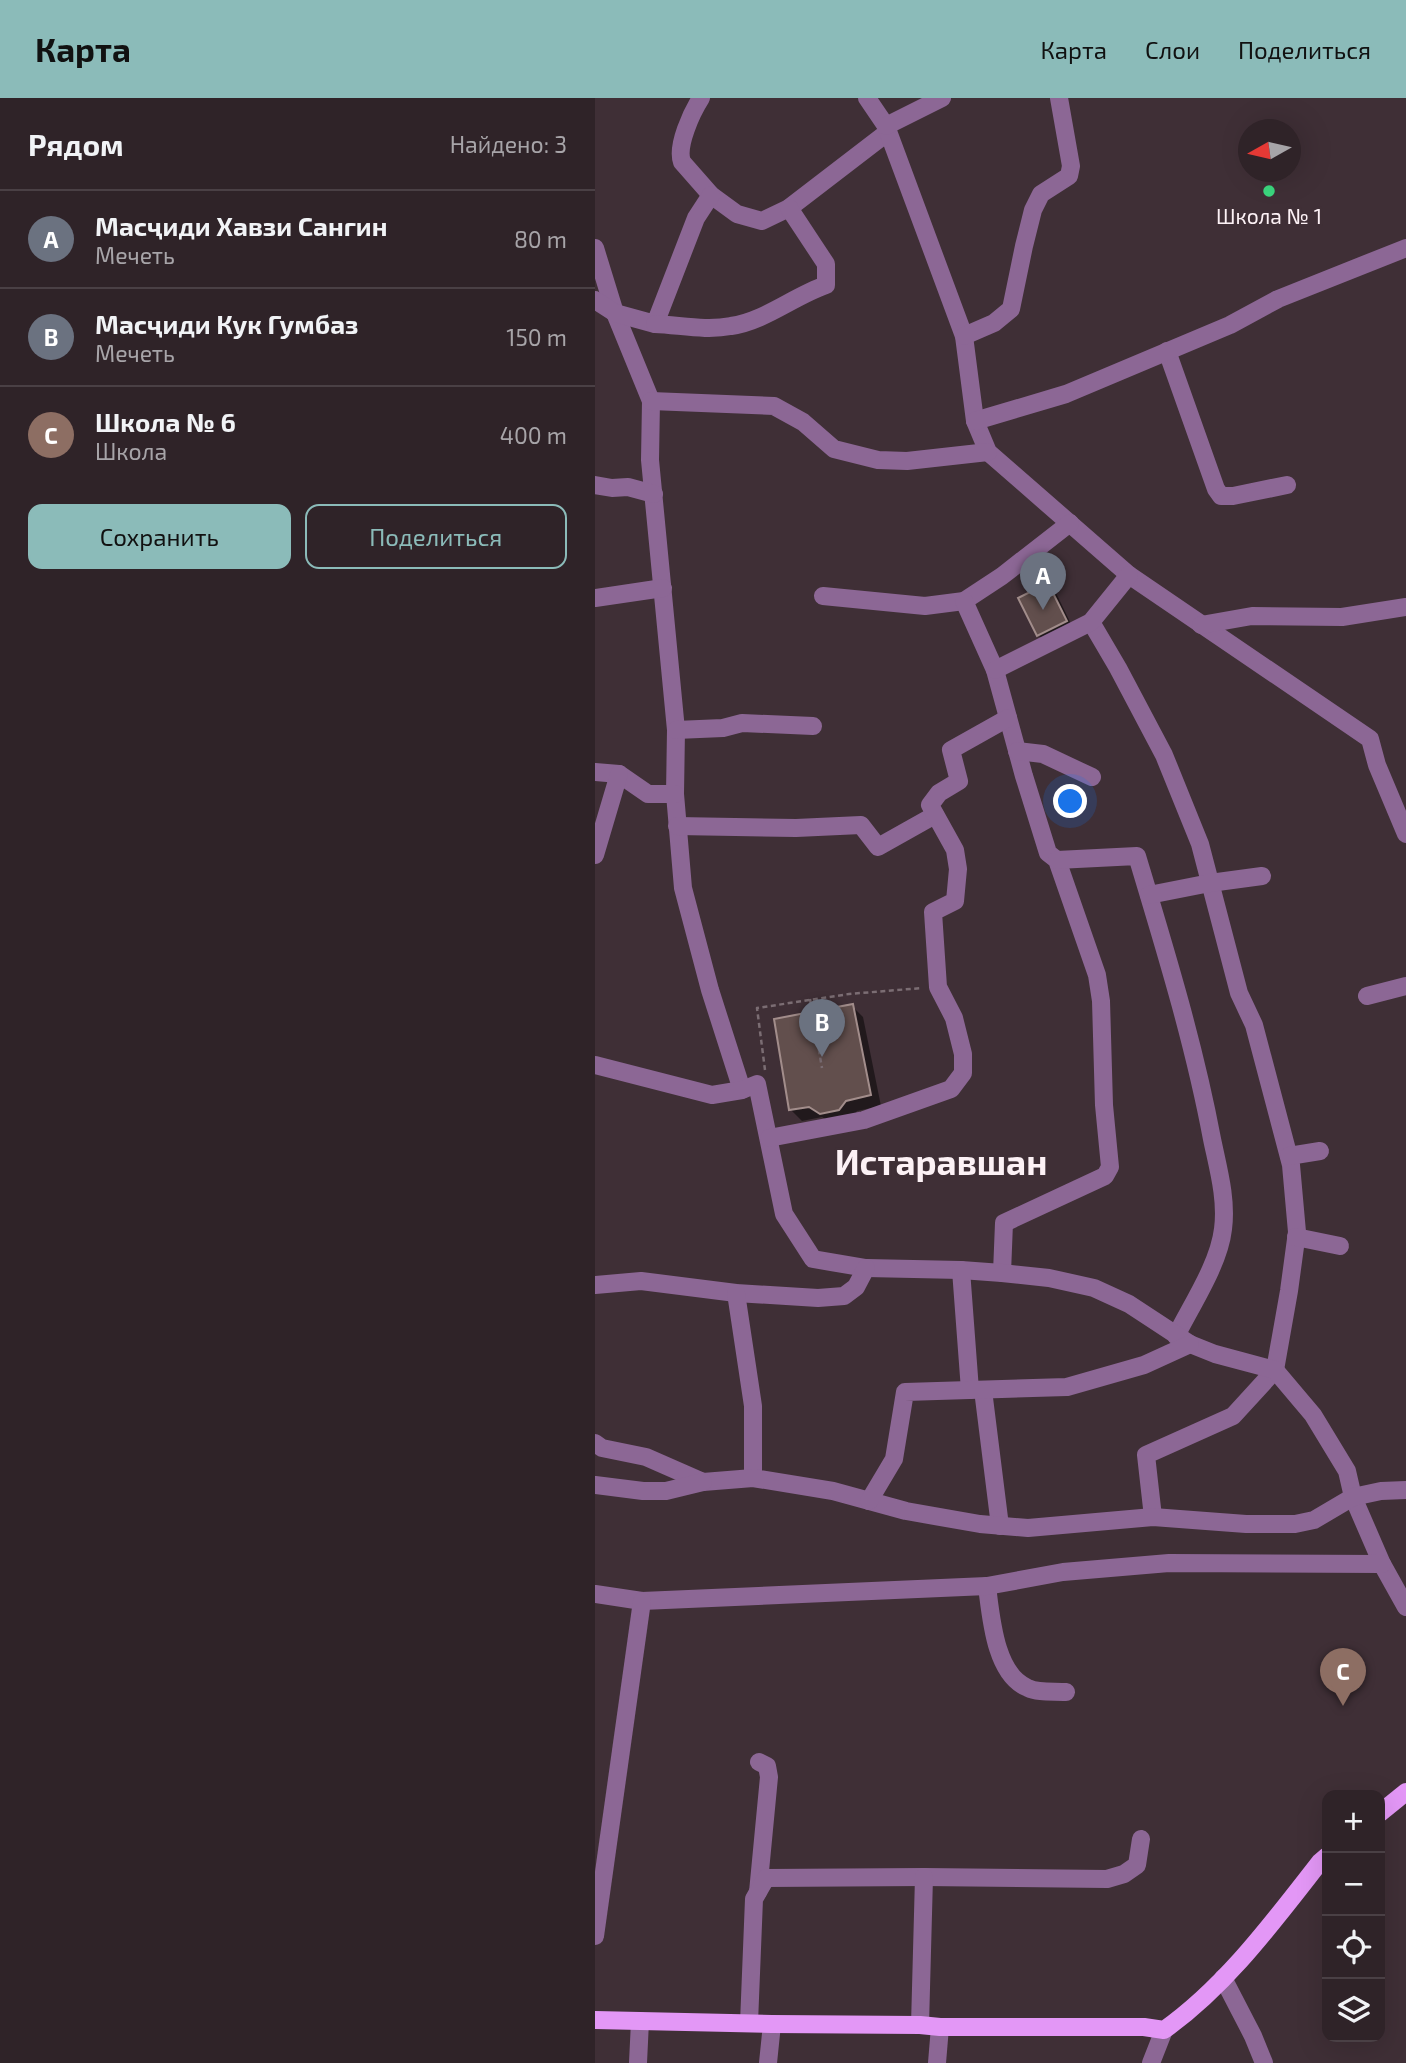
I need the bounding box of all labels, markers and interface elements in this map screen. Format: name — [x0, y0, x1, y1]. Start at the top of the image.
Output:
text: Карта — [35, 29, 131, 69]
text: Карта — [1040, 35, 1107, 64]
text: Слои — [1145, 35, 1200, 64]
text: Поделиться — [1238, 35, 1371, 64]
north arrow — [1238, 119, 1301, 182]
text: Рядом — [28, 126, 124, 162]
text: Найдено: 3 — [450, 130, 567, 158]
marker: Школа № 1 — [1261, 183, 1277, 199]
place label: Школа № 1 — [1216, 203, 1322, 228]
text: Масҷиди Хавзи Сангин — [95, 210, 387, 241]
text: A — [43, 225, 59, 253]
text: 80 m — [514, 225, 567, 253]
text: Мечеть — [95, 241, 175, 269]
text: Масҷиди Кук Гумбаз — [95, 308, 359, 339]
text: B — [44, 323, 58, 351]
text: 150 m — [506, 323, 567, 351]
text: Мечеть — [95, 339, 175, 367]
text: Школа № 6 — [95, 406, 236, 437]
text: C — [44, 421, 58, 449]
text: 400 m — [500, 421, 567, 449]
text: Школа — [95, 437, 167, 465]
button: Сохранить — [28, 504, 291, 569]
button: Поделиться — [305, 504, 567, 569]
pin: A — [1020, 552, 1066, 610]
your location — [1053, 784, 1087, 818]
pin: B — [799, 999, 845, 1057]
district label: Истаравшан — [835, 1140, 1047, 1182]
pin: C — [1320, 1648, 1366, 1706]
map controls — [1322, 1790, 1385, 2042]
button: + — [1322, 1790, 1385, 1853]
button: − — [1322, 1853, 1385, 1916]
button: locate — [1322, 1916, 1385, 1979]
button: layers — [1322, 1979, 1385, 2042]

